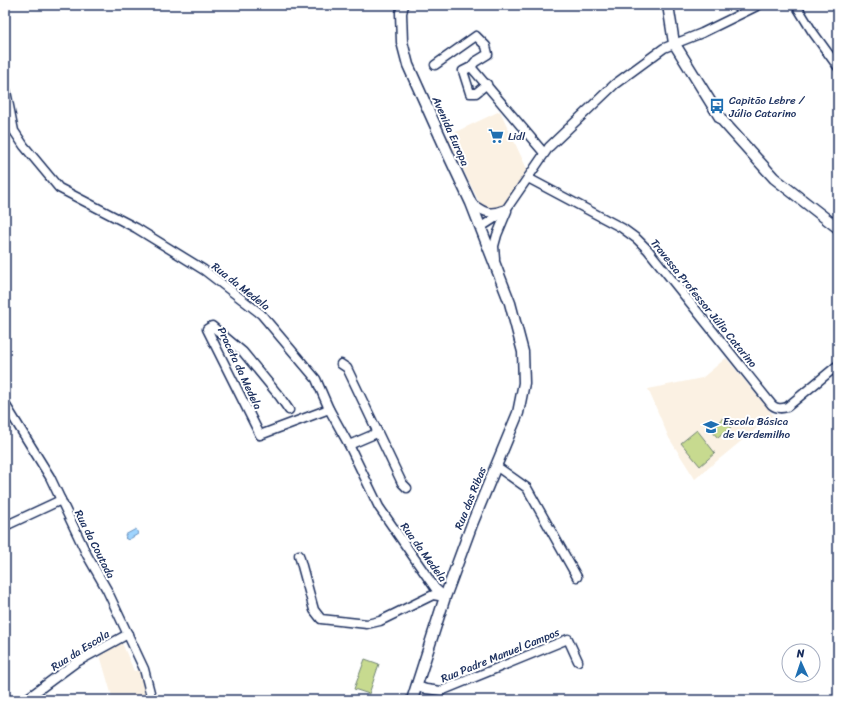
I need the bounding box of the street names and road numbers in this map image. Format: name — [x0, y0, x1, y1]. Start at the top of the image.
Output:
street label: Avenida Europa — [426, 92, 475, 170]
street label: Travessa Professor Júlio Catarino — [645, 235, 762, 372]
street label: Rua da Medela — [207, 257, 274, 316]
street label: Praceta da Medela — [212, 324, 267, 413]
street label: Rua das Ribas — [449, 463, 492, 533]
street label: Rua da Coutada — [69, 506, 120, 582]
street label: Rua da Medela — [395, 518, 452, 587]
street label: Rua Padre Manuel Campos — [438, 623, 563, 688]
street label: Rua da Escola — [47, 625, 114, 676]

